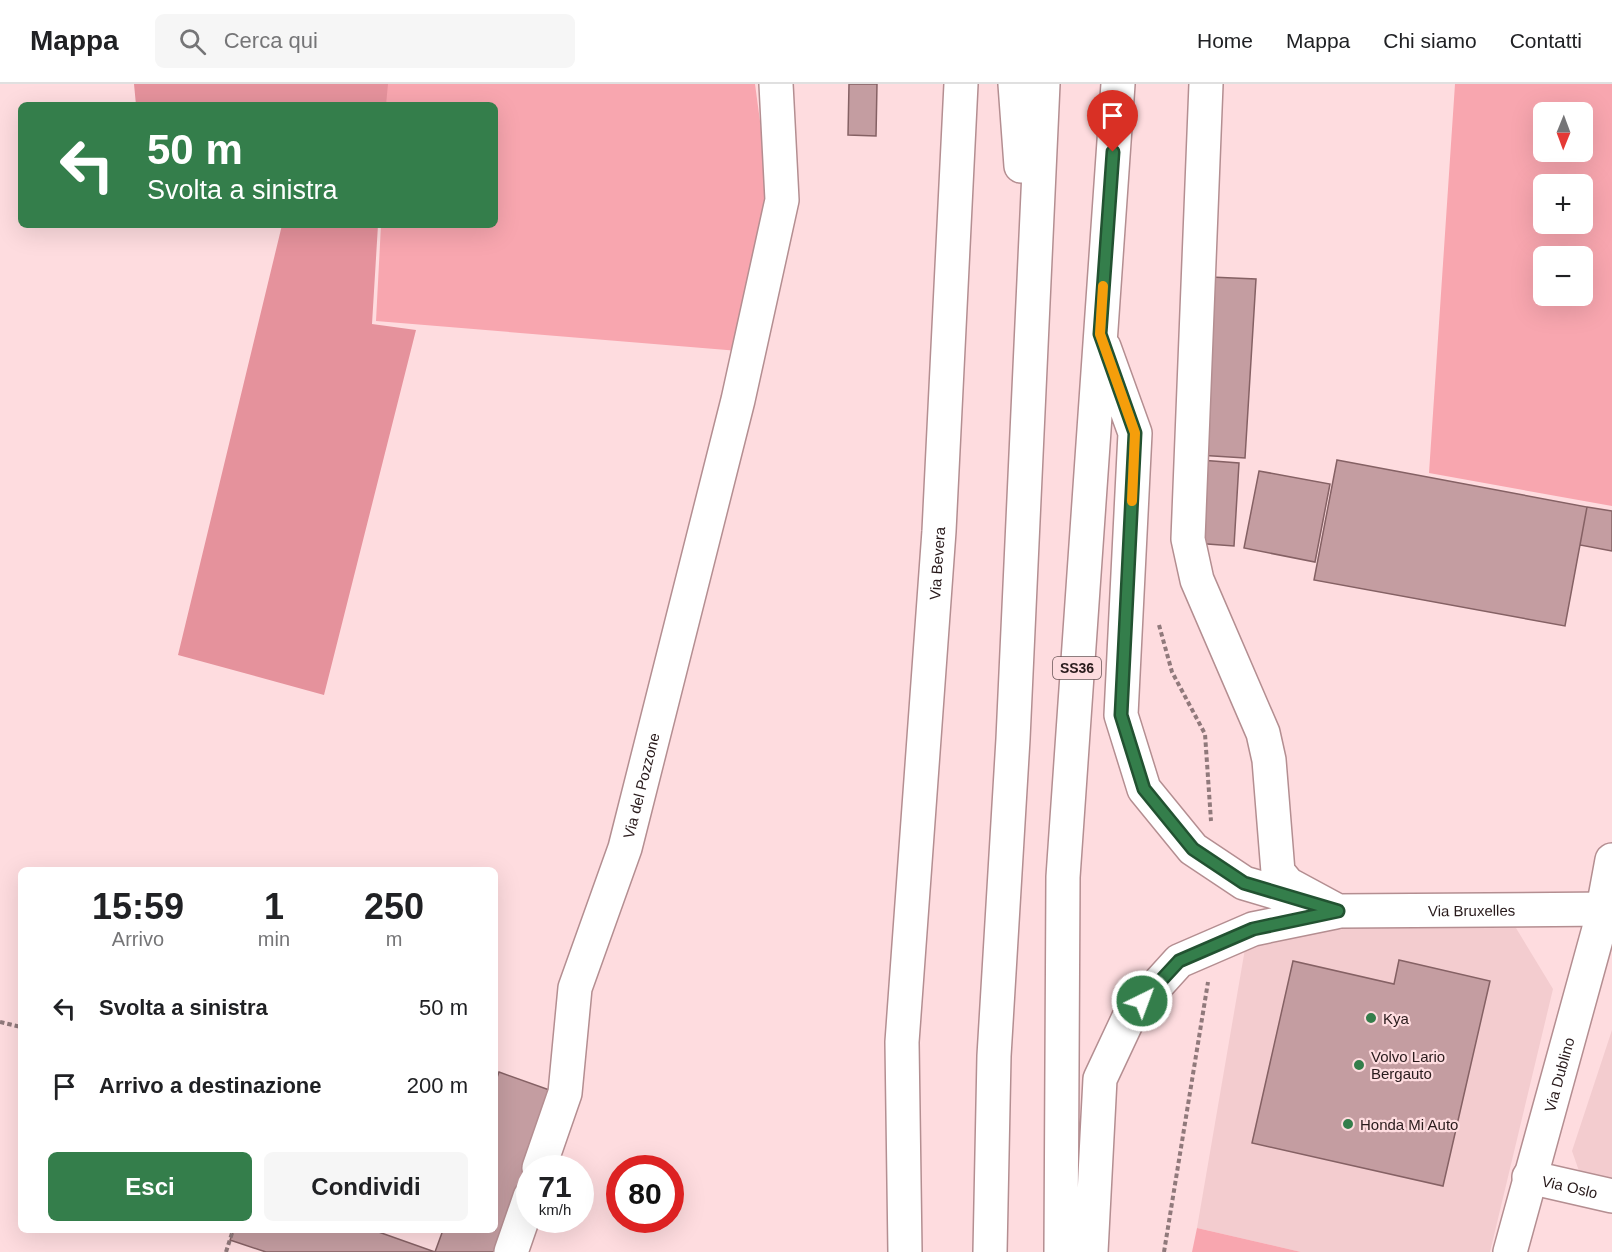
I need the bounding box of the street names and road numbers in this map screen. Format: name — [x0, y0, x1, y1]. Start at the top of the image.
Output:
street label: Via Bevera — [926, 526, 948, 600]
road number: SS36 — [1053, 657, 1101, 679]
street label: Via del Pozzone — [619, 731, 662, 840]
street label: Via Bruxelles — [1428, 901, 1515, 919]
street label: Via Dublino — [1540, 1035, 1577, 1114]
street label: Via Oslo — [1541, 1172, 1599, 1201]

